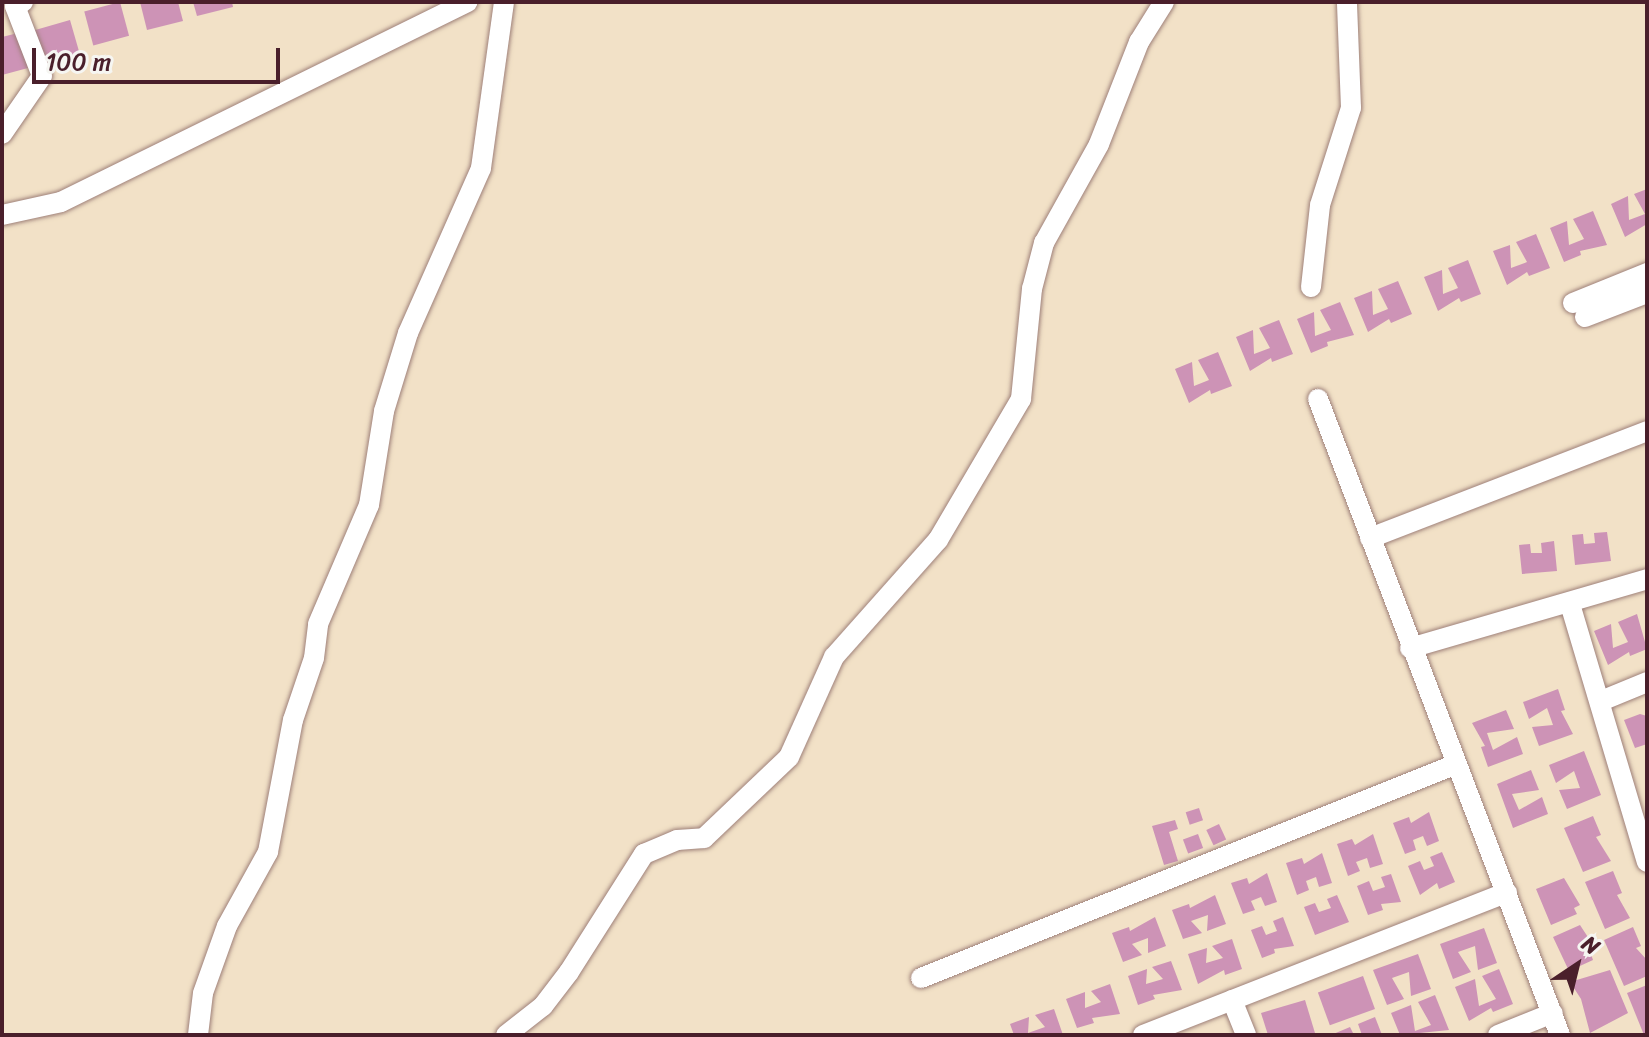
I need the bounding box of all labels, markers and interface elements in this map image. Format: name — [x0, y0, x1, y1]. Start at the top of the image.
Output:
scale bar — [36, 32, 284, 82]
text: 100 m — [46, 41, 111, 83]
north arrow — [1537, 925, 1617, 1005]
text: N — [1574, 925, 1608, 965]

